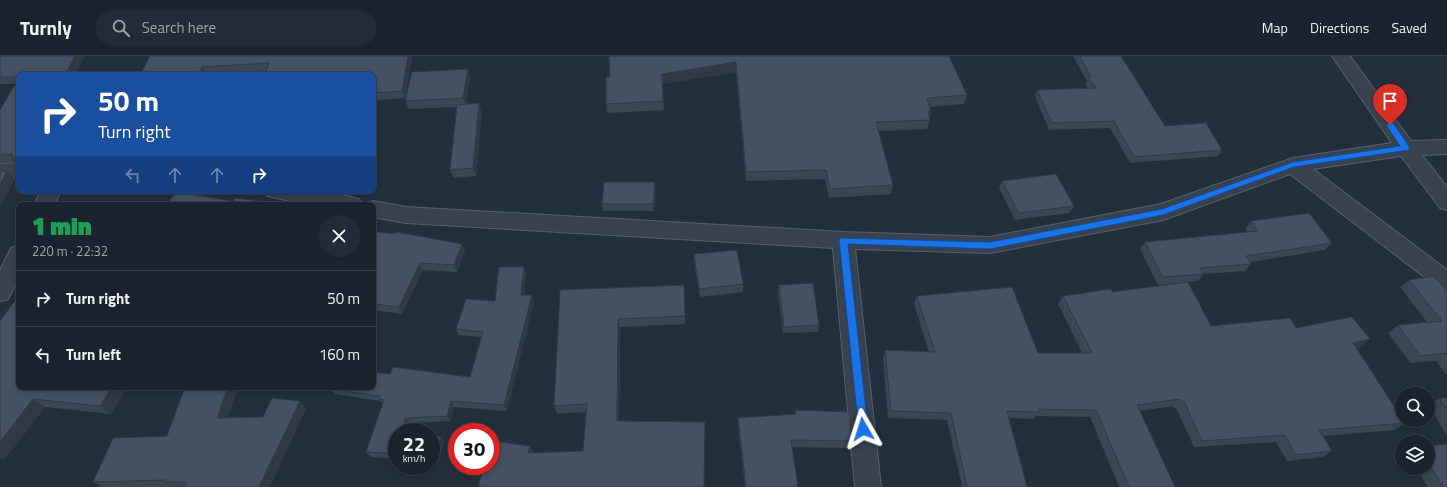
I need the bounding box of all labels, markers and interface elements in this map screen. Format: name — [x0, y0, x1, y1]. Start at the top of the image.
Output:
search box — [96, 10, 376, 46]
text: Turnly — [20, 13, 72, 42]
text: Search here — [142, 16, 216, 39]
icon: search — [110, 17, 132, 39]
text: Map — [1262, 17, 1288, 38]
text: Directions — [1310, 17, 1369, 38]
text: Saved — [1391, 17, 1427, 38]
text: 50 m — [98, 79, 159, 122]
pin — [1373, 84, 1407, 125]
icon: right — [32, 88, 84, 140]
icon: arrive — [1379, 90, 1401, 112]
text: Turn right — [98, 118, 171, 145]
icon: left — [122, 164, 144, 186]
icon: ahead — [164, 164, 186, 186]
icon: ahead — [206, 164, 228, 186]
icon: right — [248, 164, 270, 186]
text: 1 min — [32, 208, 92, 244]
button: close — [318, 215, 360, 257]
text: 220 m · 22:32 — [32, 241, 108, 261]
text: Turn right — [66, 287, 130, 310]
text: 50 m — [327, 287, 360, 310]
icon: right — [32, 288, 54, 310]
text: Turn left — [66, 343, 121, 366]
text: 160 m — [319, 343, 360, 366]
icon: left — [32, 344, 54, 366]
map controls — [1395, 387, 1435, 475]
button: search — [1395, 387, 1435, 427]
position arrow — [842, 408, 884, 450]
speed limit sign: 30 — [448, 423, 500, 475]
text: 22 — [403, 428, 425, 459]
button: layers — [1395, 435, 1435, 475]
text: km/h — [403, 451, 425, 466]

